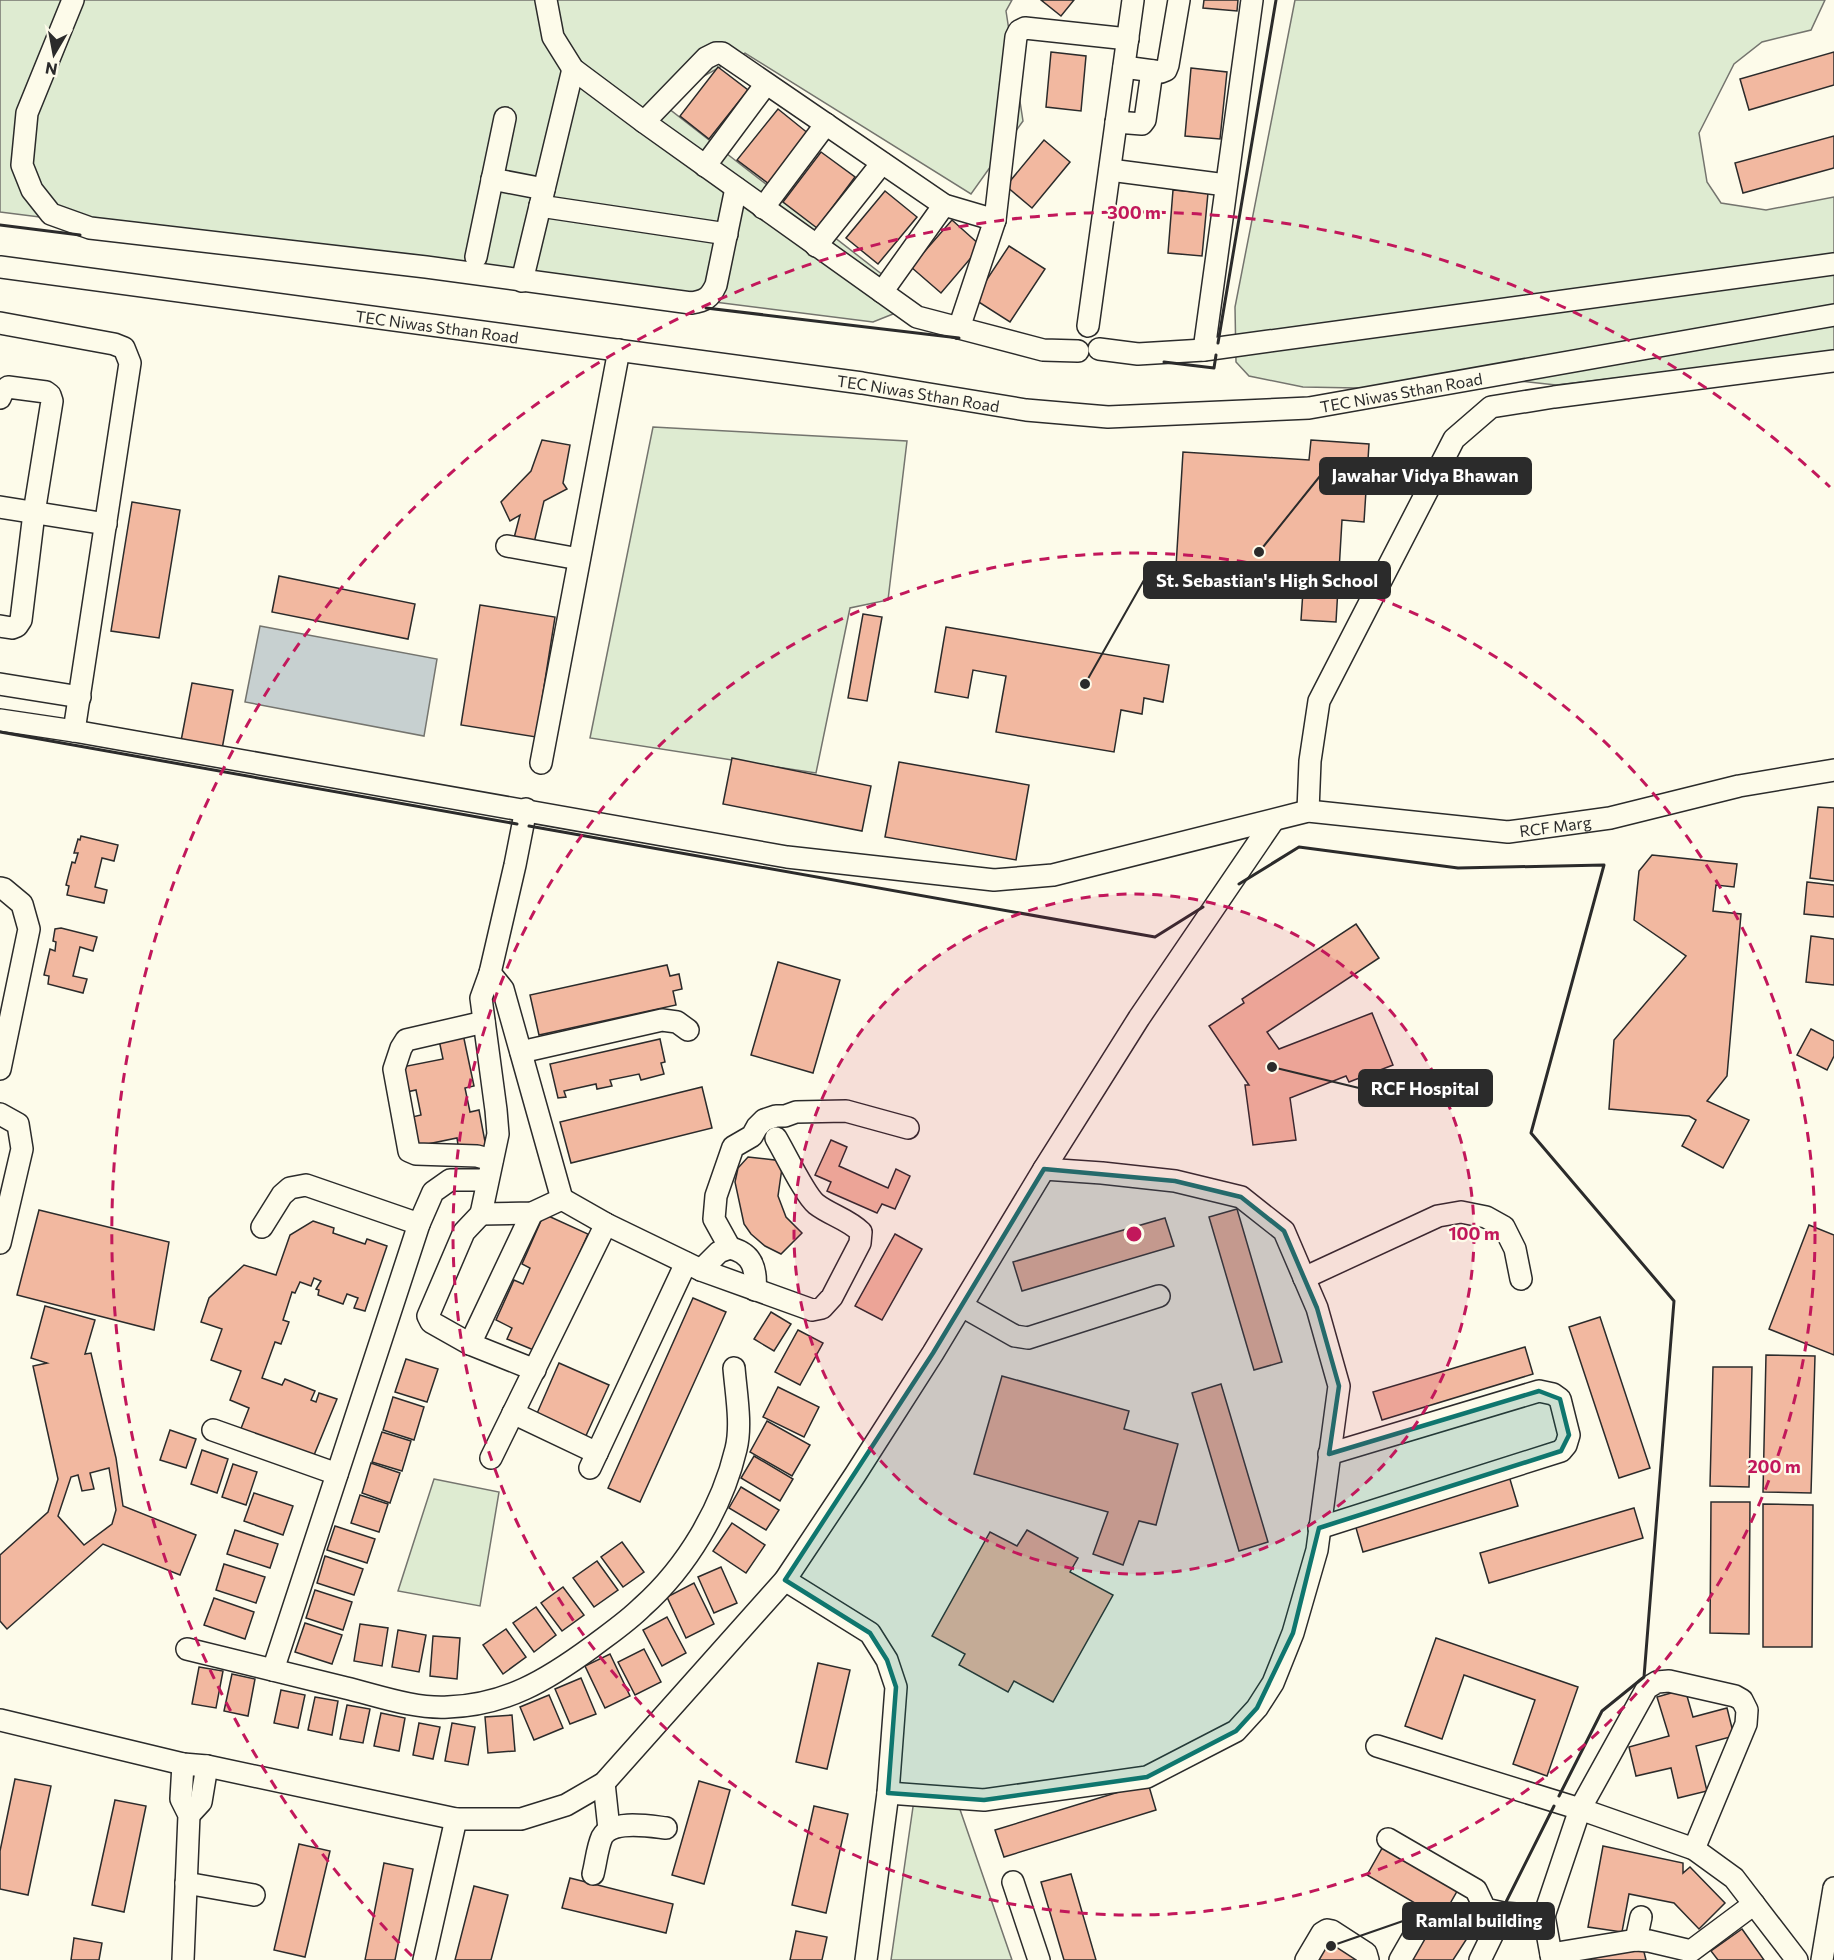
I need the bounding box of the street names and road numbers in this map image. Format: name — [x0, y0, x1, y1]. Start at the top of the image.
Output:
street label: TEC Niwas Sthan Road — [354, 305, 520, 346]
street label: TEC Niwas Sthan Road — [1318, 368, 1484, 415]
street label: TEC Niwas Sthan Road — [836, 370, 1001, 415]
street label: RCF Marg — [1518, 811, 1593, 840]

